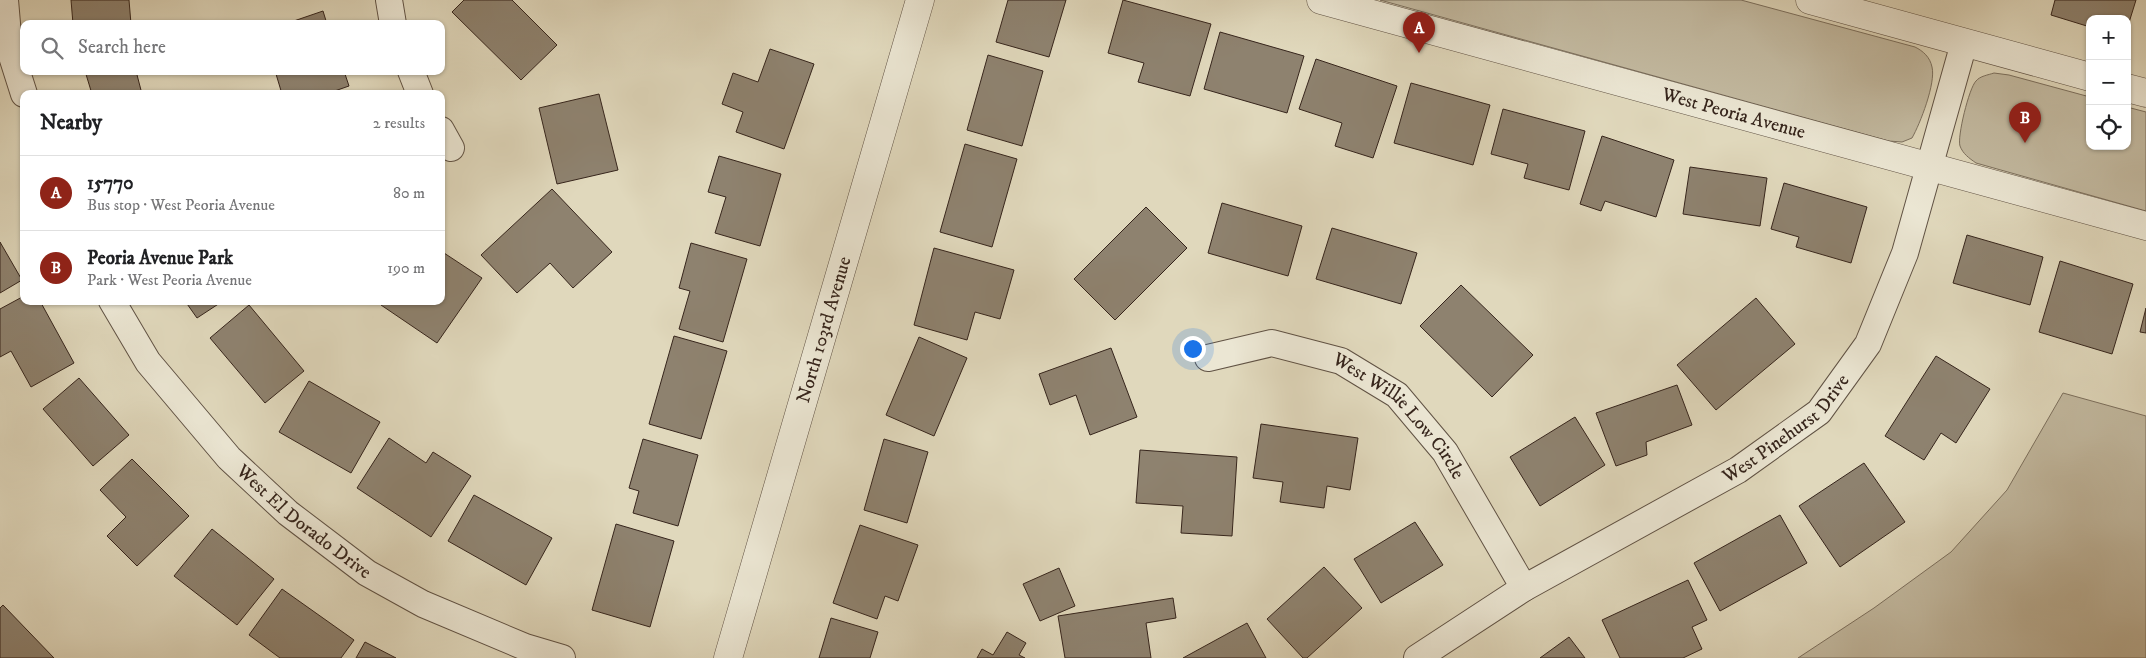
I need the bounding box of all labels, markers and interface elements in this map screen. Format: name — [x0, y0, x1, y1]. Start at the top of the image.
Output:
pin: A — [1403, 12, 1435, 53]
map controls — [2086, 15, 2131, 150]
button: + — [2086, 15, 2131, 60]
search box — [20, 20, 445, 75]
icon: search — [38, 34, 66, 62]
text: Search here — [78, 36, 166, 59]
button: − — [2086, 60, 2131, 105]
street label: West Peoria Avenue — [1659, 82, 1808, 144]
pin: B — [2009, 102, 2041, 143]
button: locate — [2086, 105, 2131, 150]
text: Nearby — [40, 110, 102, 136]
text: 2 results — [373, 113, 425, 133]
text: 15770 — [87, 172, 134, 195]
text: A — [51, 183, 61, 203]
text: 80 m — [393, 183, 425, 203]
text: Bus stop · West Peoria Avenue — [87, 195, 275, 215]
text: Peoria Avenue Park — [87, 247, 233, 270]
street label: North 103rd Avenue — [792, 254, 856, 406]
text: B — [51, 258, 61, 278]
text: 190 m — [387, 258, 425, 278]
text: Park · West Peoria Avenue — [87, 270, 252, 290]
your location — [1180, 336, 1206, 362]
street label: West Willie Low Circle — [1328, 347, 1470, 483]
street label: West Pinehurst Drive — [1718, 370, 1854, 488]
street label: West El Dorado Drive — [231, 459, 376, 584]

